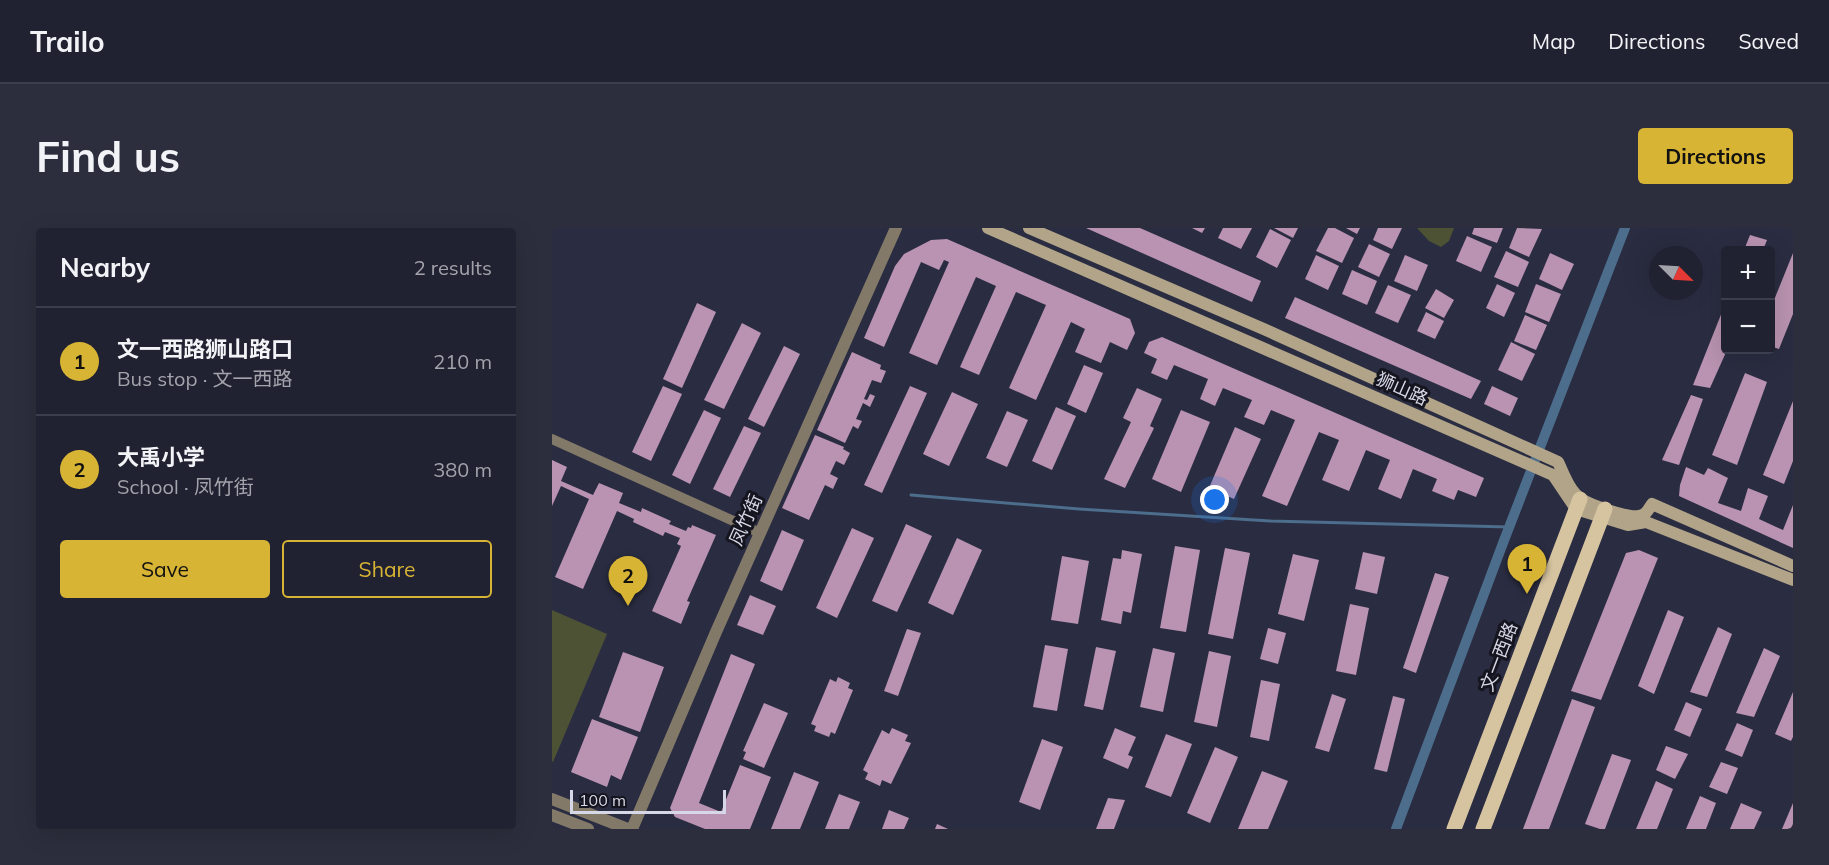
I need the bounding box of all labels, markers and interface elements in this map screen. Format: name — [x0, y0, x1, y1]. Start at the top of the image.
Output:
text: Trailo — [30, 24, 105, 59]
text: Map — [1532, 28, 1575, 54]
text: Directions — [1608, 28, 1705, 54]
text: Saved — [1738, 28, 1799, 54]
button: Directions — [1638, 128, 1793, 184]
text: Find us — [36, 130, 180, 183]
north arrow — [1649, 246, 1703, 300]
map controls — [1721, 246, 1775, 354]
button: + — [1721, 246, 1775, 300]
text: Nearby — [60, 251, 150, 284]
text: 2 results — [414, 255, 492, 280]
button: − — [1721, 300, 1775, 354]
text: 文一西路狮山路口 — [117, 335, 293, 363]
text: 1 — [74, 349, 86, 374]
text: 210 m — [433, 349, 492, 374]
text: Bus stop · 文一西路 — [117, 366, 292, 391]
street label: 狮山路 — [1373, 367, 1432, 410]
text: 大禹小学 — [117, 443, 205, 471]
text: 2 — [74, 457, 86, 482]
text: 380 m — [433, 457, 492, 482]
text: School · 凤竹街 — [117, 474, 254, 499]
your location — [1200, 485, 1229, 514]
street label: 凤竹街 — [724, 490, 767, 549]
button: Save — [60, 540, 270, 598]
button: Share — [282, 540, 492, 598]
pin: 1 — [1508, 544, 1546, 594]
pin: 2 — [608, 556, 648, 606]
street label: 文一西路 — [1475, 619, 1522, 695]
scale bar — [570, 787, 726, 814]
text: 100 m — [579, 790, 626, 810]

